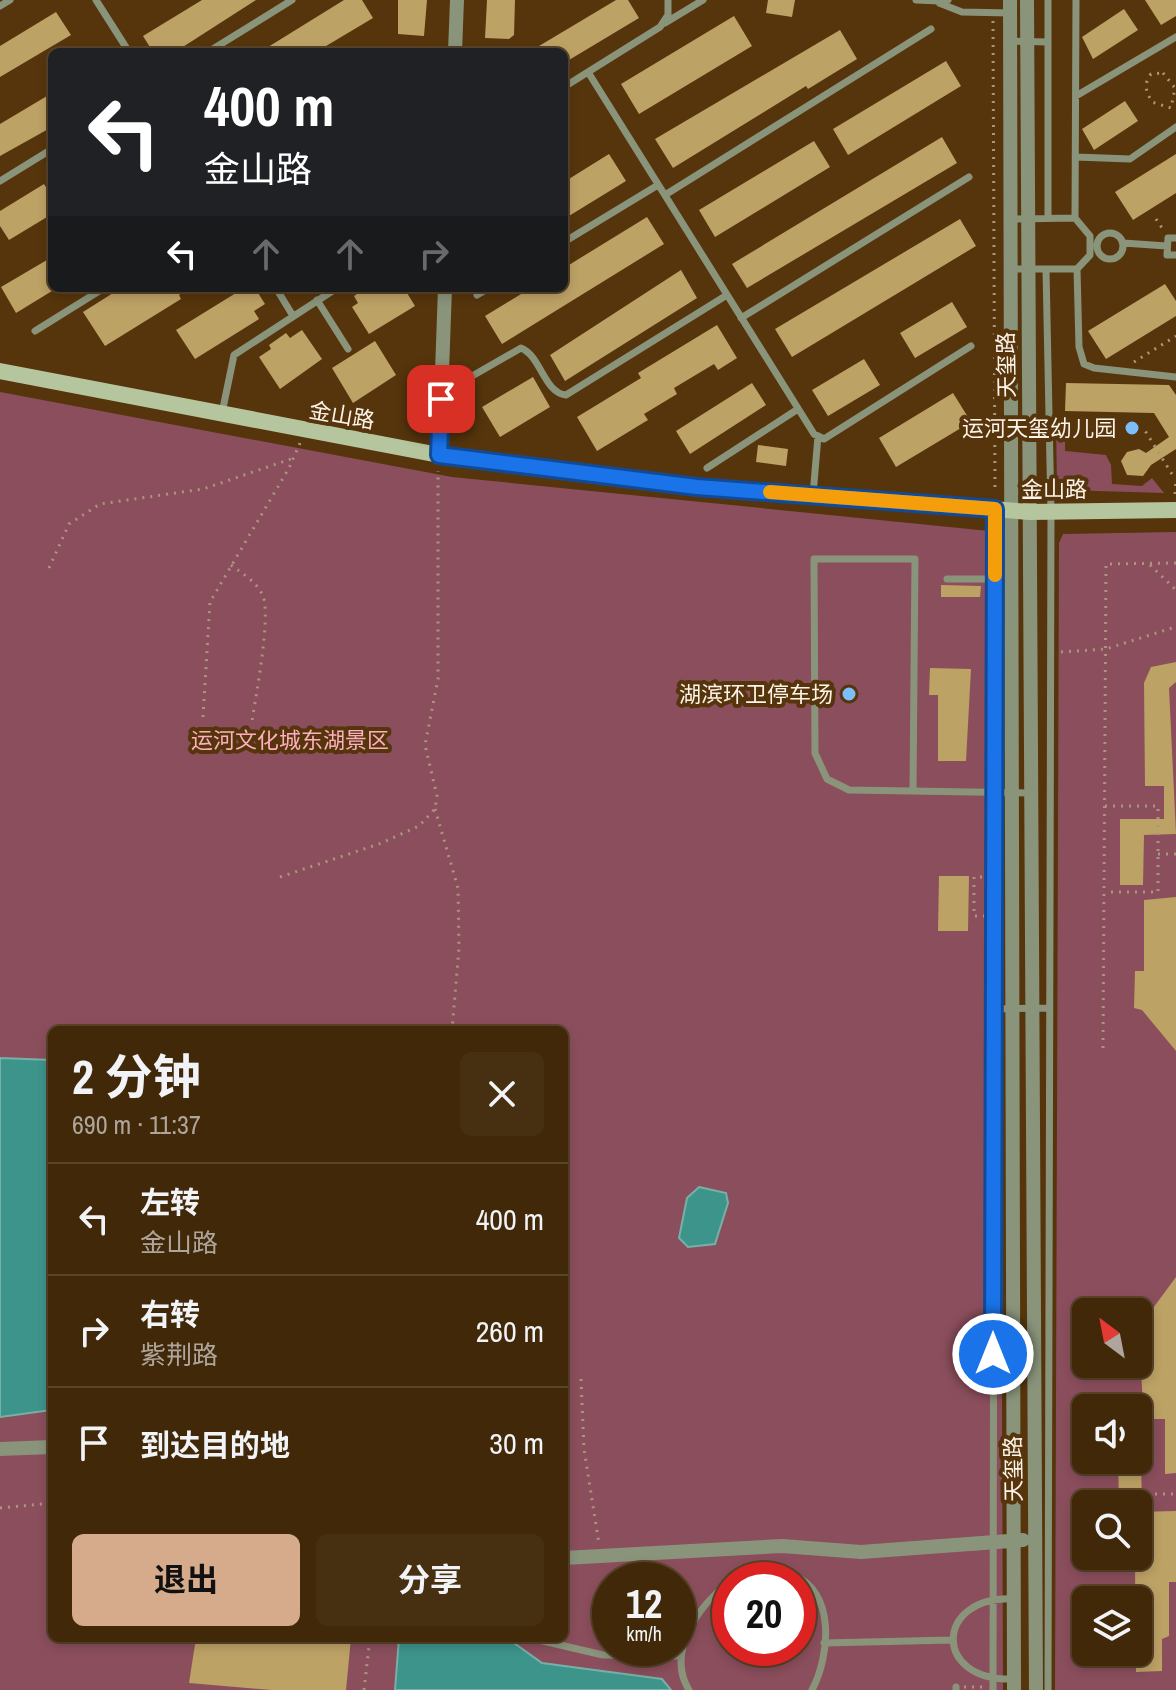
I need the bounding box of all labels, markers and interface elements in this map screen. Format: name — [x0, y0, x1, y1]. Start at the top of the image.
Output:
text: 400 m — [204, 68, 334, 143]
icon: left — [72, 80, 176, 184]
text: 金山路 — [204, 145, 312, 193]
icon: left — [160, 232, 204, 276]
icon: ahead — [244, 232, 288, 276]
icon: ahead — [328, 232, 372, 276]
icon: right — [412, 232, 456, 276]
street label: 天玺路 — [990, 332, 1022, 398]
pin — [407, 365, 475, 433]
icon: arrive — [419, 377, 463, 421]
street label: 金山路 — [307, 394, 377, 436]
place label: 运河天玺幼儿园 — [962, 413, 1116, 443]
marker: 运河天玺幼儿园 — [1123, 419, 1141, 437]
street label: 金山路 — [1021, 474, 1087, 504]
place label: 湖滨环卫停车场 — [679, 679, 833, 709]
marker: 湖滨环卫停车场 — [840, 685, 858, 703]
park label: 运河文化城东湖景区 — [191, 725, 389, 755]
text: 2 分钟 — [72, 1044, 201, 1109]
button: close — [460, 1052, 544, 1136]
text: 690 m · 11:37 — [72, 1107, 201, 1142]
text: 左转 — [140, 1182, 200, 1222]
icon: left — [72, 1197, 116, 1241]
text: 400 m — [476, 1199, 544, 1239]
text: 金山路 — [140, 1225, 218, 1260]
text: 右转 — [140, 1294, 200, 1334]
north arrow — [1072, 1298, 1152, 1378]
map controls — [1072, 1298, 1152, 1666]
icon: right — [72, 1309, 116, 1353]
text: 260 m — [476, 1311, 544, 1351]
position arrow — [951, 1312, 1035, 1396]
text: 紫荆路 — [140, 1337, 218, 1372]
button: sound — [1072, 1394, 1152, 1474]
icon: arrive — [72, 1421, 116, 1465]
text: 30 m — [489, 1423, 544, 1463]
text: 到达目的地 — [140, 1425, 290, 1465]
street label: 天玺路 — [997, 1436, 1029, 1502]
button: search — [1072, 1490, 1152, 1570]
button: 退出 — [72, 1534, 300, 1626]
button: 分享 — [316, 1534, 544, 1626]
speed limit sign: 20 — [712, 1562, 816, 1666]
text: 12 — [626, 1577, 662, 1630]
button: layers — [1072, 1586, 1152, 1666]
text: km/h — [626, 1620, 662, 1647]

